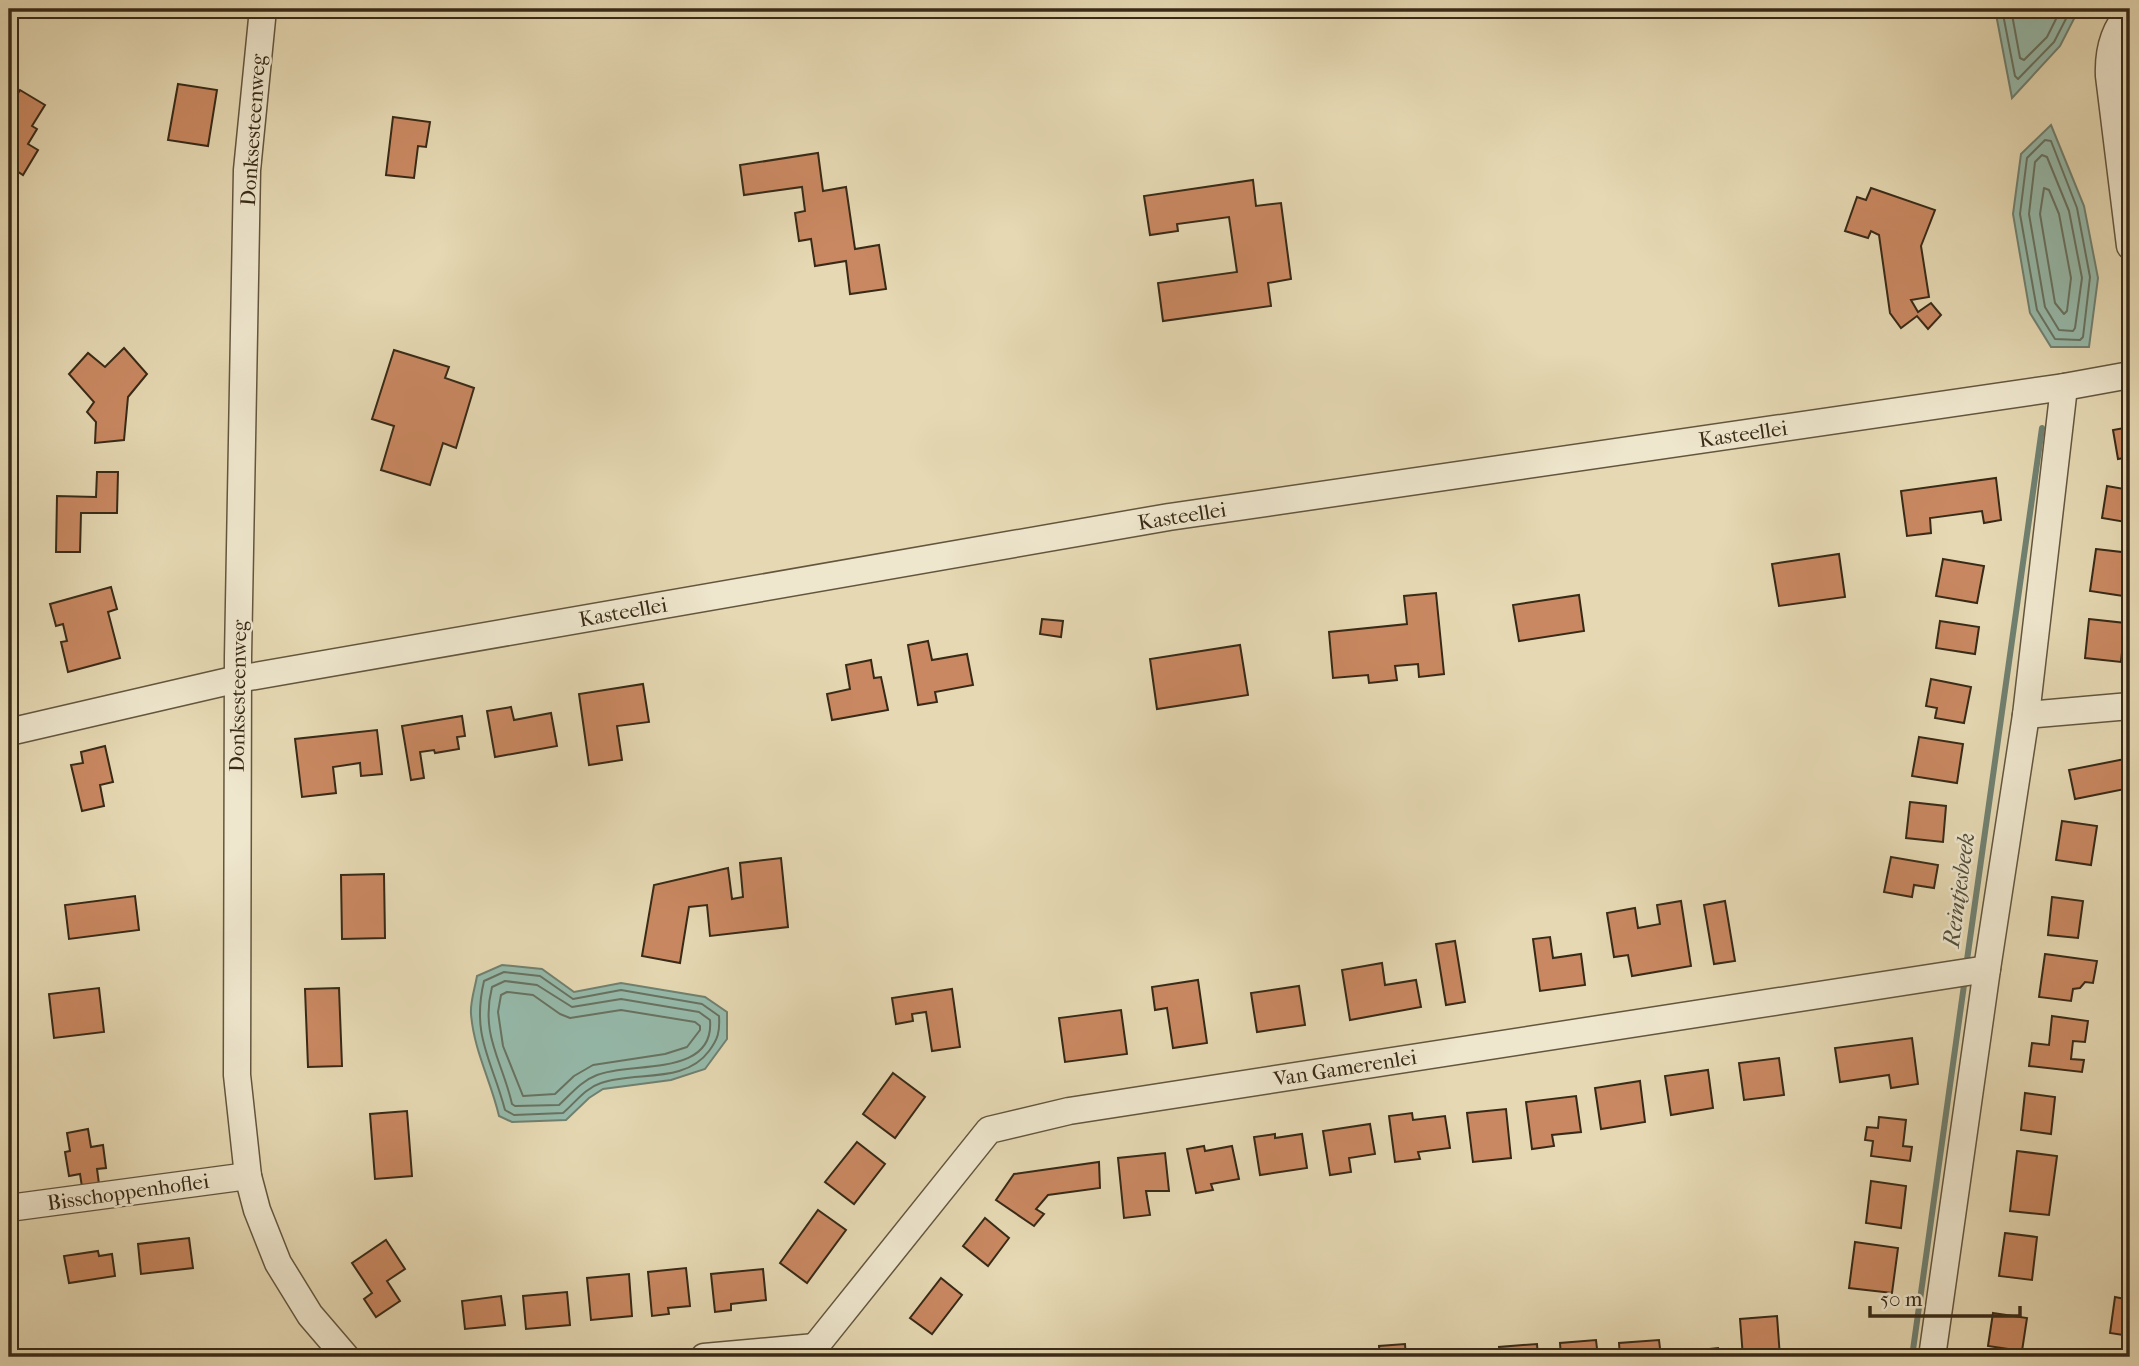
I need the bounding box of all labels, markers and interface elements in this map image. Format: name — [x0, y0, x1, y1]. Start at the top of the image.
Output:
street label: Donksesteenweg — [236, 52, 270, 207]
street label: Kasteellei — [1697, 416, 1789, 452]
street label: Kasteellei — [1136, 497, 1228, 535]
street label: Kasteellei — [577, 592, 669, 632]
street label: Donksesteenweg — [225, 619, 251, 772]
water label: Reintjesbeek — [1937, 831, 1980, 951]
street label: Van Gamerenlei — [1271, 1045, 1418, 1091]
street label: Bisschoppenhoflei — [46, 1169, 210, 1215]
scale bar — [1870, 1275, 2020, 1319]
text: 50 m — [1880, 1287, 1923, 1311]

